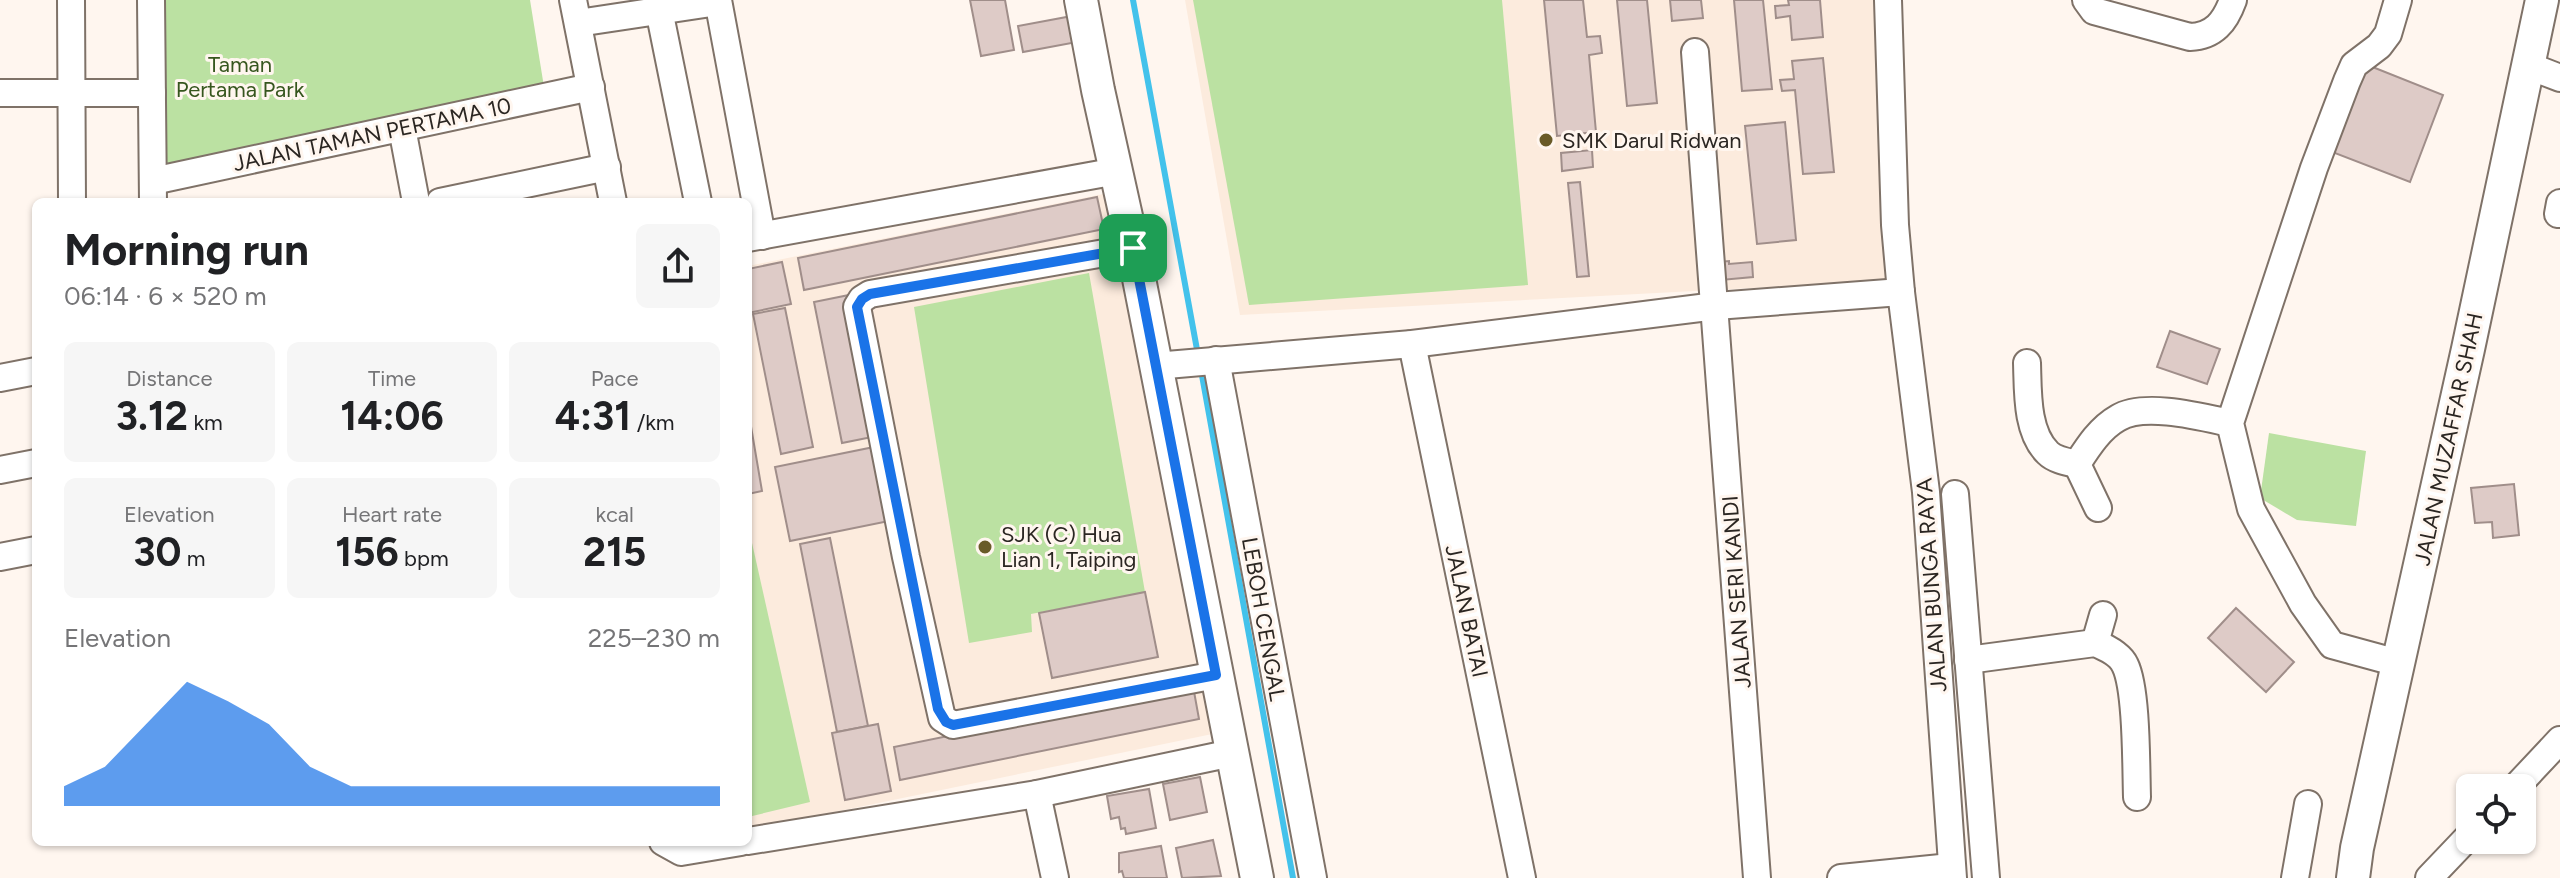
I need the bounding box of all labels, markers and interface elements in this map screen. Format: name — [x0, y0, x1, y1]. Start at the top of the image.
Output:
park label: Taman Pertama Park — [176, 51, 305, 103]
street label: JALAN TAMAN PERTAMA 10 — [231, 92, 514, 177]
place label: SMK Darul Ridwan — [1562, 127, 1742, 154]
marker: SMK Darul Ridwan — [1537, 131, 1555, 149]
pin — [1099, 214, 1167, 282]
text: Morning run — [64, 223, 309, 276]
button: share — [636, 224, 720, 308]
icon: arrive — [1111, 226, 1155, 270]
text: 06:14 · 6 × 520 m — [64, 280, 267, 312]
street label: JALAN MUZAFFAR SHAH — [2409, 310, 2488, 568]
text: Distance — [126, 365, 212, 392]
text: Time — [368, 365, 416, 392]
text: Pace — [591, 365, 638, 392]
text: 3.12 — [116, 392, 188, 440]
text: 14:06 — [340, 392, 444, 440]
text: 4:31 — [555, 392, 631, 440]
text: km — [188, 409, 223, 436]
text: /km — [631, 409, 675, 436]
street label: JALAN BUNGA RAYA — [1911, 477, 1952, 693]
street label: JALAN SERI KANDI — [1716, 495, 1757, 689]
text: Elevation — [124, 501, 215, 528]
text: Heart rate — [342, 501, 442, 528]
text: kcal — [595, 501, 634, 528]
place label: SJK (C) Hua Lian 1, Taiping — [1001, 521, 1136, 573]
text: 30 — [133, 528, 181, 576]
text: 156 — [335, 528, 399, 576]
text: 215 — [583, 528, 646, 576]
street label: LEBOH CENGAL — [1236, 535, 1291, 704]
marker: SJK (C) Hua Lian 1, Taiping — [976, 538, 994, 556]
street label: JALAN BATAI — [1439, 542, 1494, 680]
text: m — [181, 545, 205, 572]
text: bpm — [399, 545, 449, 572]
text: Elevation — [64, 622, 171, 654]
text: 225–230 m — [588, 622, 720, 654]
map controls — [2456, 774, 2536, 854]
button: locate — [2456, 774, 2536, 854]

